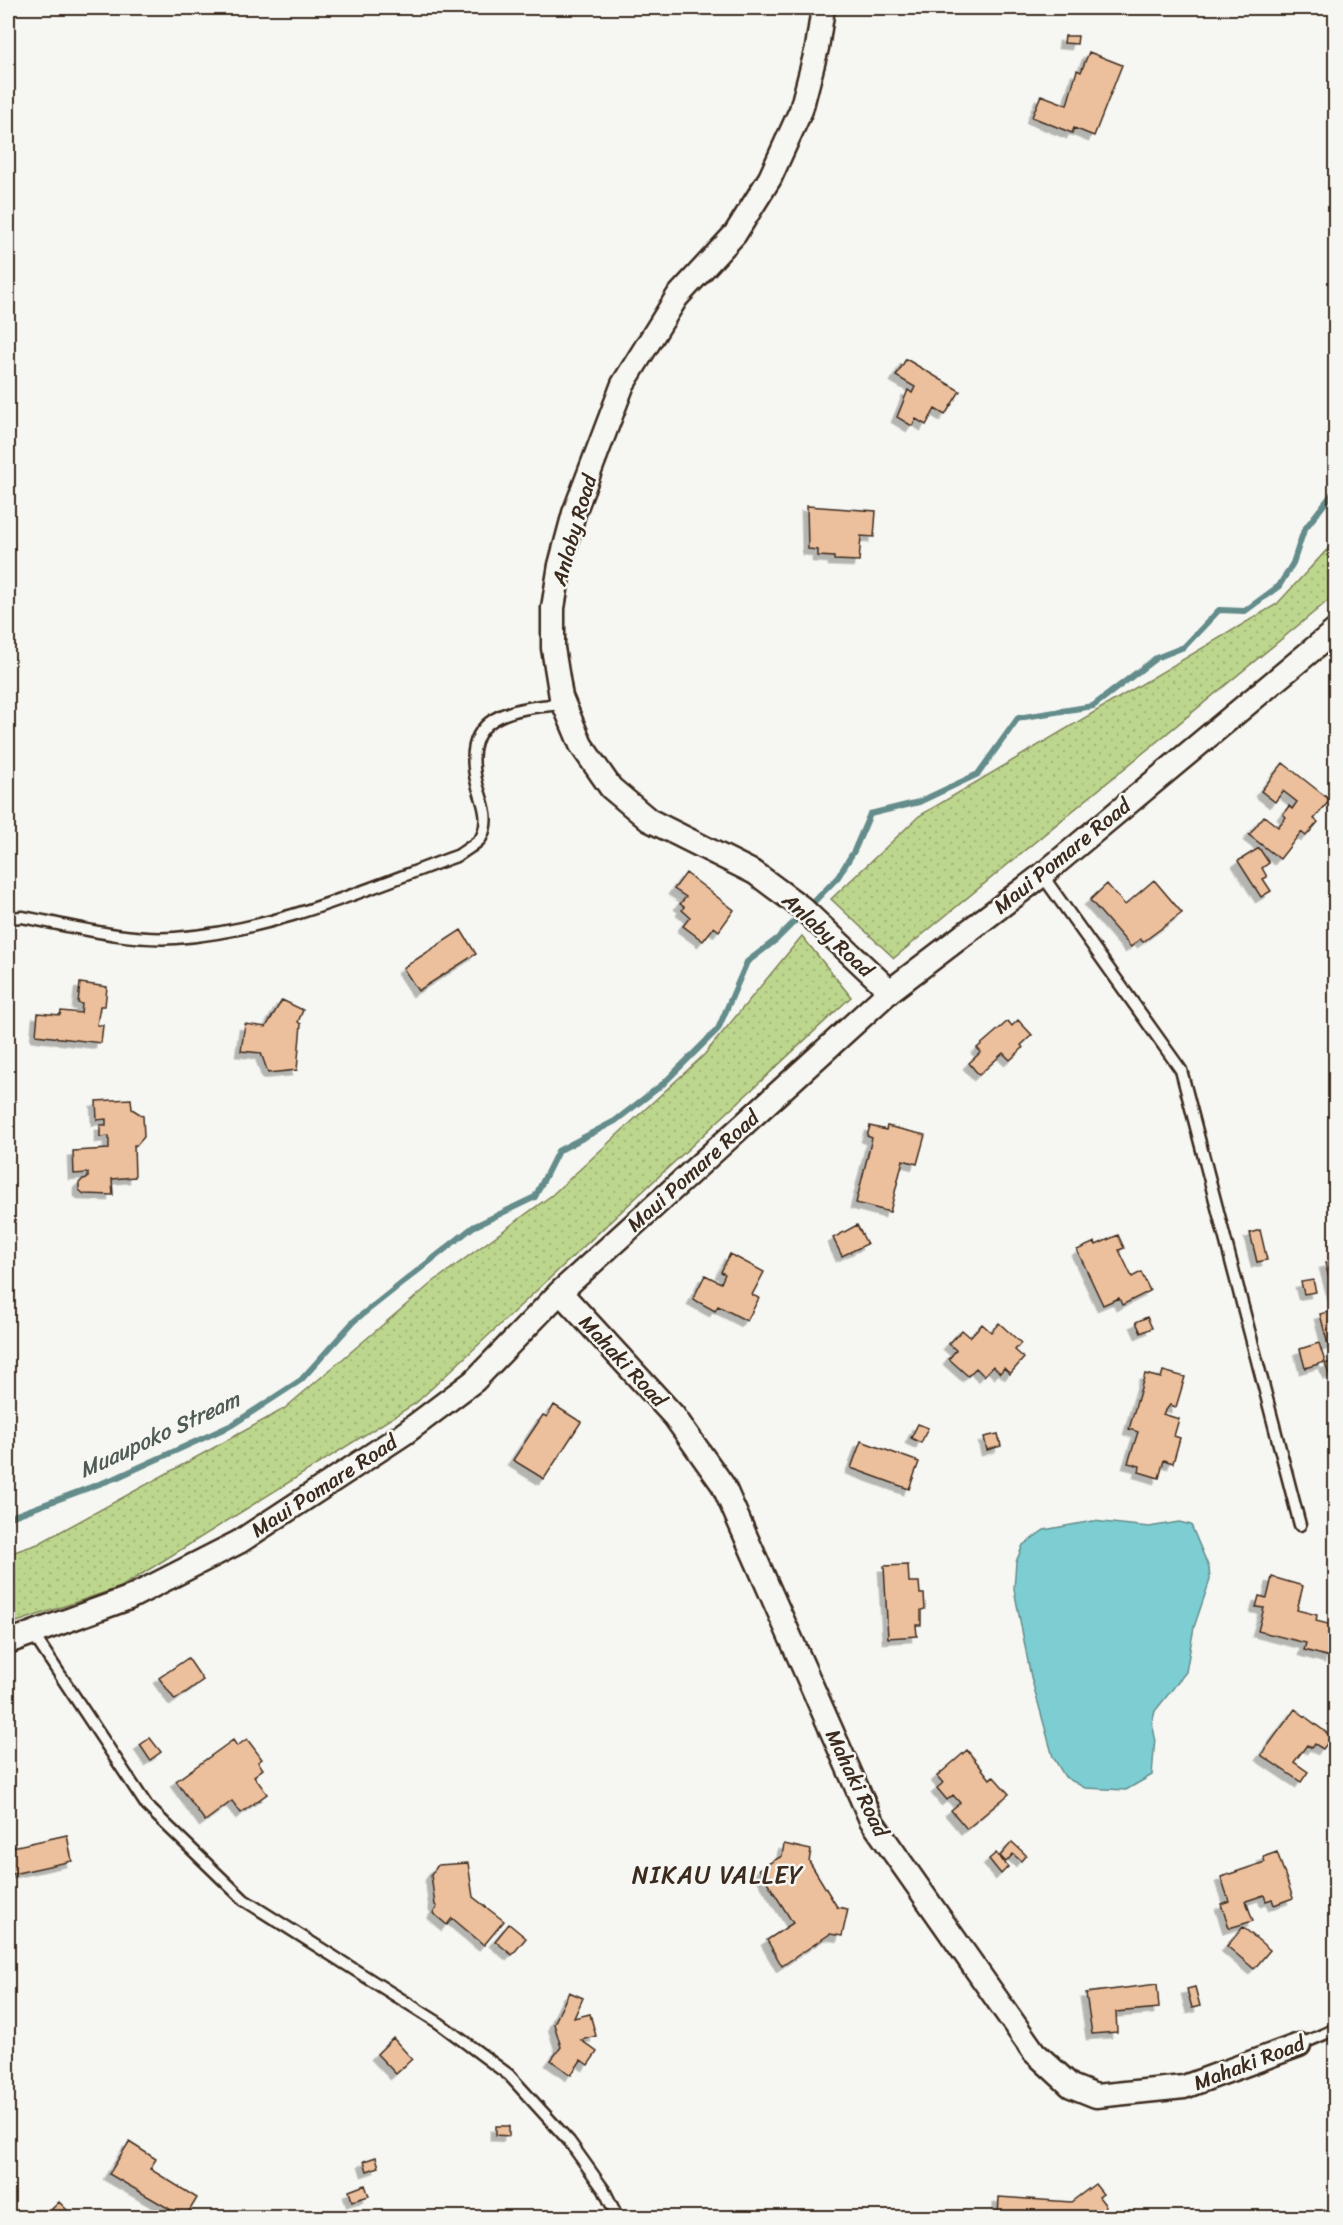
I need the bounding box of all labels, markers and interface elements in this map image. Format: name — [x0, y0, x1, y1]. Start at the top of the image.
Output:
street label: Anlaby Road — [540, 468, 609, 591]
street label: Maui Pomare Road — [984, 787, 1141, 924]
street label: Anlaby Road — [772, 882, 885, 989]
street label: Maui Pomare Road — [617, 1099, 770, 1242]
street label: Mahaki Road — [569, 1305, 678, 1418]
water label: Muaupoko Stream — [72, 1379, 248, 1489]
street label: Maui Pomare Road — [243, 1423, 407, 1548]
street label: Mahaki Road — [814, 1722, 900, 1845]
district label: NIKAU VALLEY — [632, 1854, 804, 1896]
street label: Mahaki Road — [1188, 2024, 1312, 2102]

